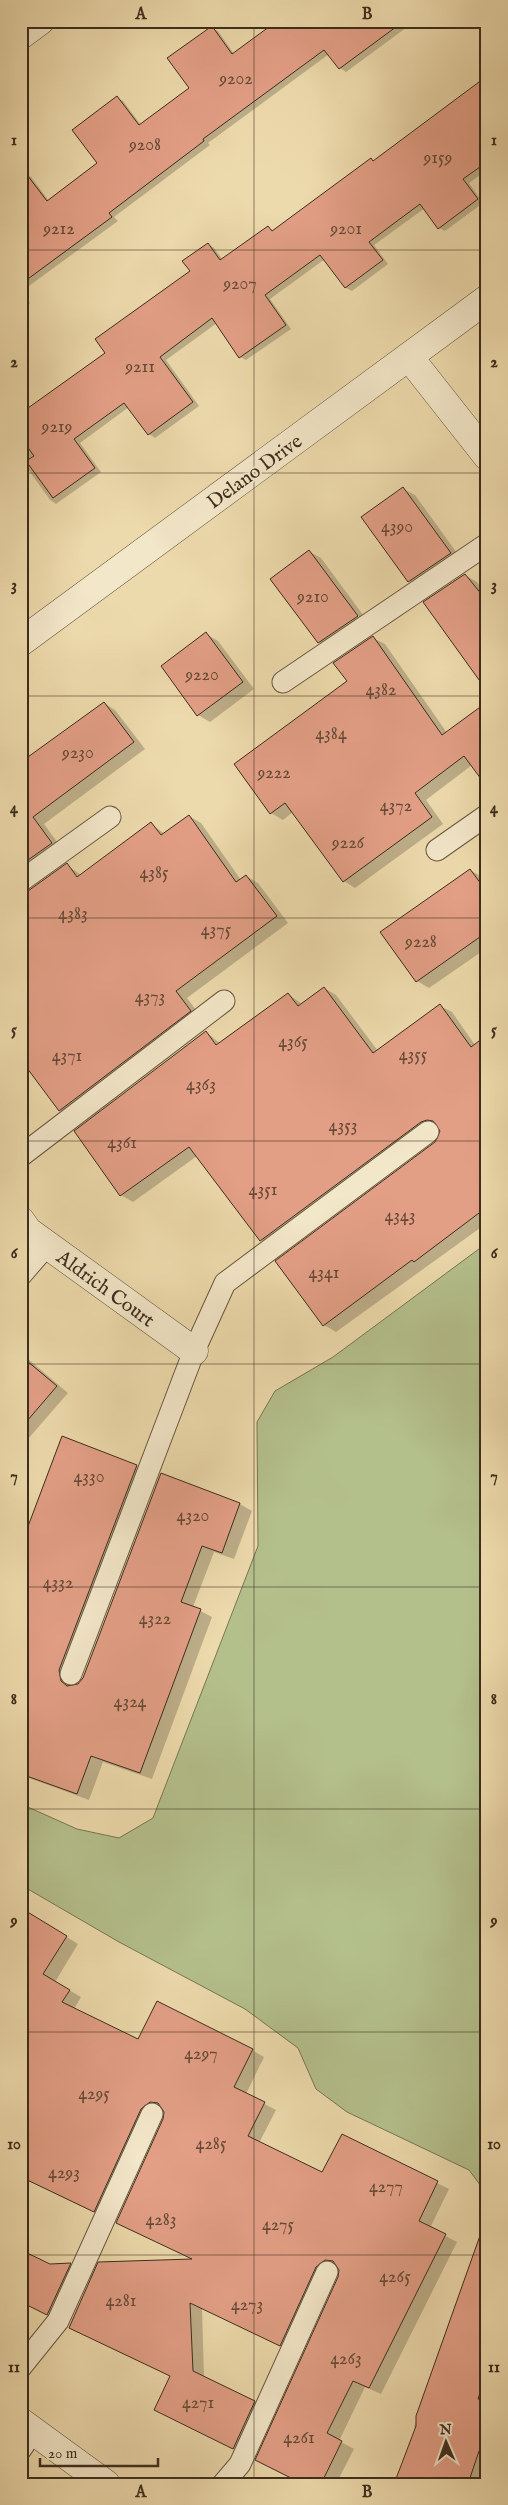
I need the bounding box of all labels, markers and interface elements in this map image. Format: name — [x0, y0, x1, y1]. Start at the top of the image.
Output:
text: A — [135, 5, 148, 25]
text: B — [362, 5, 373, 25]
house number: 9202 — [218, 68, 253, 91]
text: 1 — [11, 131, 17, 151]
text: 1 — [491, 131, 497, 151]
house number: 9208 — [128, 134, 161, 157]
house number: 9159 — [423, 147, 452, 170]
house number: 9212 — [42, 218, 75, 241]
house number: 9201 — [329, 218, 362, 241]
house number: 9207 — [222, 273, 257, 296]
text: 2 — [10, 353, 18, 373]
text: 2 — [490, 353, 498, 373]
house number: 9211 — [124, 356, 155, 379]
house number: 9219 — [41, 416, 72, 439]
street label: Delano Drive — [202, 429, 307, 515]
house number: 4390 — [381, 516, 413, 539]
text: 3 — [11, 576, 17, 596]
text: 3 — [491, 576, 497, 596]
house number: 9210 — [296, 586, 329, 609]
house number: 9220 — [184, 664, 219, 687]
house number: 4382 — [365, 679, 397, 702]
house number: 4384 — [315, 723, 347, 746]
house number: 9230 — [61, 742, 94, 765]
house number: 9222 — [256, 762, 291, 785]
house number: 4372 — [380, 795, 412, 818]
text: 4 — [10, 799, 19, 819]
text: 4 — [490, 799, 499, 819]
house number: 9226 — [331, 832, 365, 855]
house number: 4385 — [139, 862, 169, 885]
house number: 4383 — [58, 903, 88, 926]
house number: 4375 — [201, 919, 232, 942]
house number: 9228 — [404, 931, 437, 954]
house number: 4373 — [135, 986, 165, 1009]
text: 5 — [11, 1021, 17, 1041]
text: 5 — [491, 1021, 497, 1041]
house number: 4365 — [278, 1031, 308, 1054]
house number: 4355 — [399, 1044, 428, 1067]
house number: 4371 — [52, 1045, 82, 1068]
house number: 4363 — [186, 1074, 216, 1097]
house number: 4353 — [329, 1115, 357, 1138]
house number: 4361 — [107, 1132, 137, 1155]
house number: 4351 — [249, 1179, 277, 1202]
house number: 4343 — [384, 1205, 416, 1228]
text: 6 — [11, 1244, 19, 1264]
text: 6 — [491, 1244, 499, 1264]
street label: Aldrich Court — [50, 1245, 159, 1333]
house number: 4341 — [308, 1262, 340, 1285]
house number: 4330 — [73, 1466, 105, 1489]
text: 7 — [10, 1467, 18, 1487]
text: 7 — [490, 1467, 498, 1487]
house number: 4320 — [177, 1505, 209, 1528]
house number: 4332 — [43, 1572, 73, 1595]
house number: 4322 — [139, 1608, 171, 1631]
text: 8 — [11, 1690, 17, 1710]
text: 8 — [491, 1690, 497, 1710]
house number: 4324 — [114, 1691, 147, 1714]
text: 9 — [10, 1912, 18, 1932]
text: 9 — [490, 1912, 498, 1932]
house number: 4297 — [184, 2043, 218, 2066]
house number: 4295 — [78, 2083, 110, 2106]
house number: 4285 — [196, 2133, 227, 2156]
text: 10 — [7, 2135, 21, 2155]
text: 10 — [487, 2135, 501, 2155]
house number: 4293 — [48, 2162, 80, 2185]
house number: 4277 — [369, 2176, 403, 2199]
house number: 4283 — [145, 2209, 177, 2232]
house number: 4275 — [262, 2214, 294, 2237]
house number: 4265 — [379, 2266, 411, 2289]
house number: 4281 — [105, 2290, 137, 2313]
house number: 4273 — [231, 2294, 263, 2317]
house number: 4263 — [330, 2348, 362, 2371]
text: 11 — [8, 2358, 20, 2378]
text: 11 — [488, 2358, 500, 2378]
house number: 4271 — [182, 2392, 214, 2415]
north arrow — [420, 2418, 470, 2468]
text: N — [438, 2421, 452, 2439]
house number: 4261 — [283, 2427, 315, 2450]
scale bar — [40, 2435, 158, 2467]
text: 20 m — [48, 2444, 78, 2463]
text: A — [135, 2483, 148, 2503]
text: B — [362, 2483, 373, 2503]

